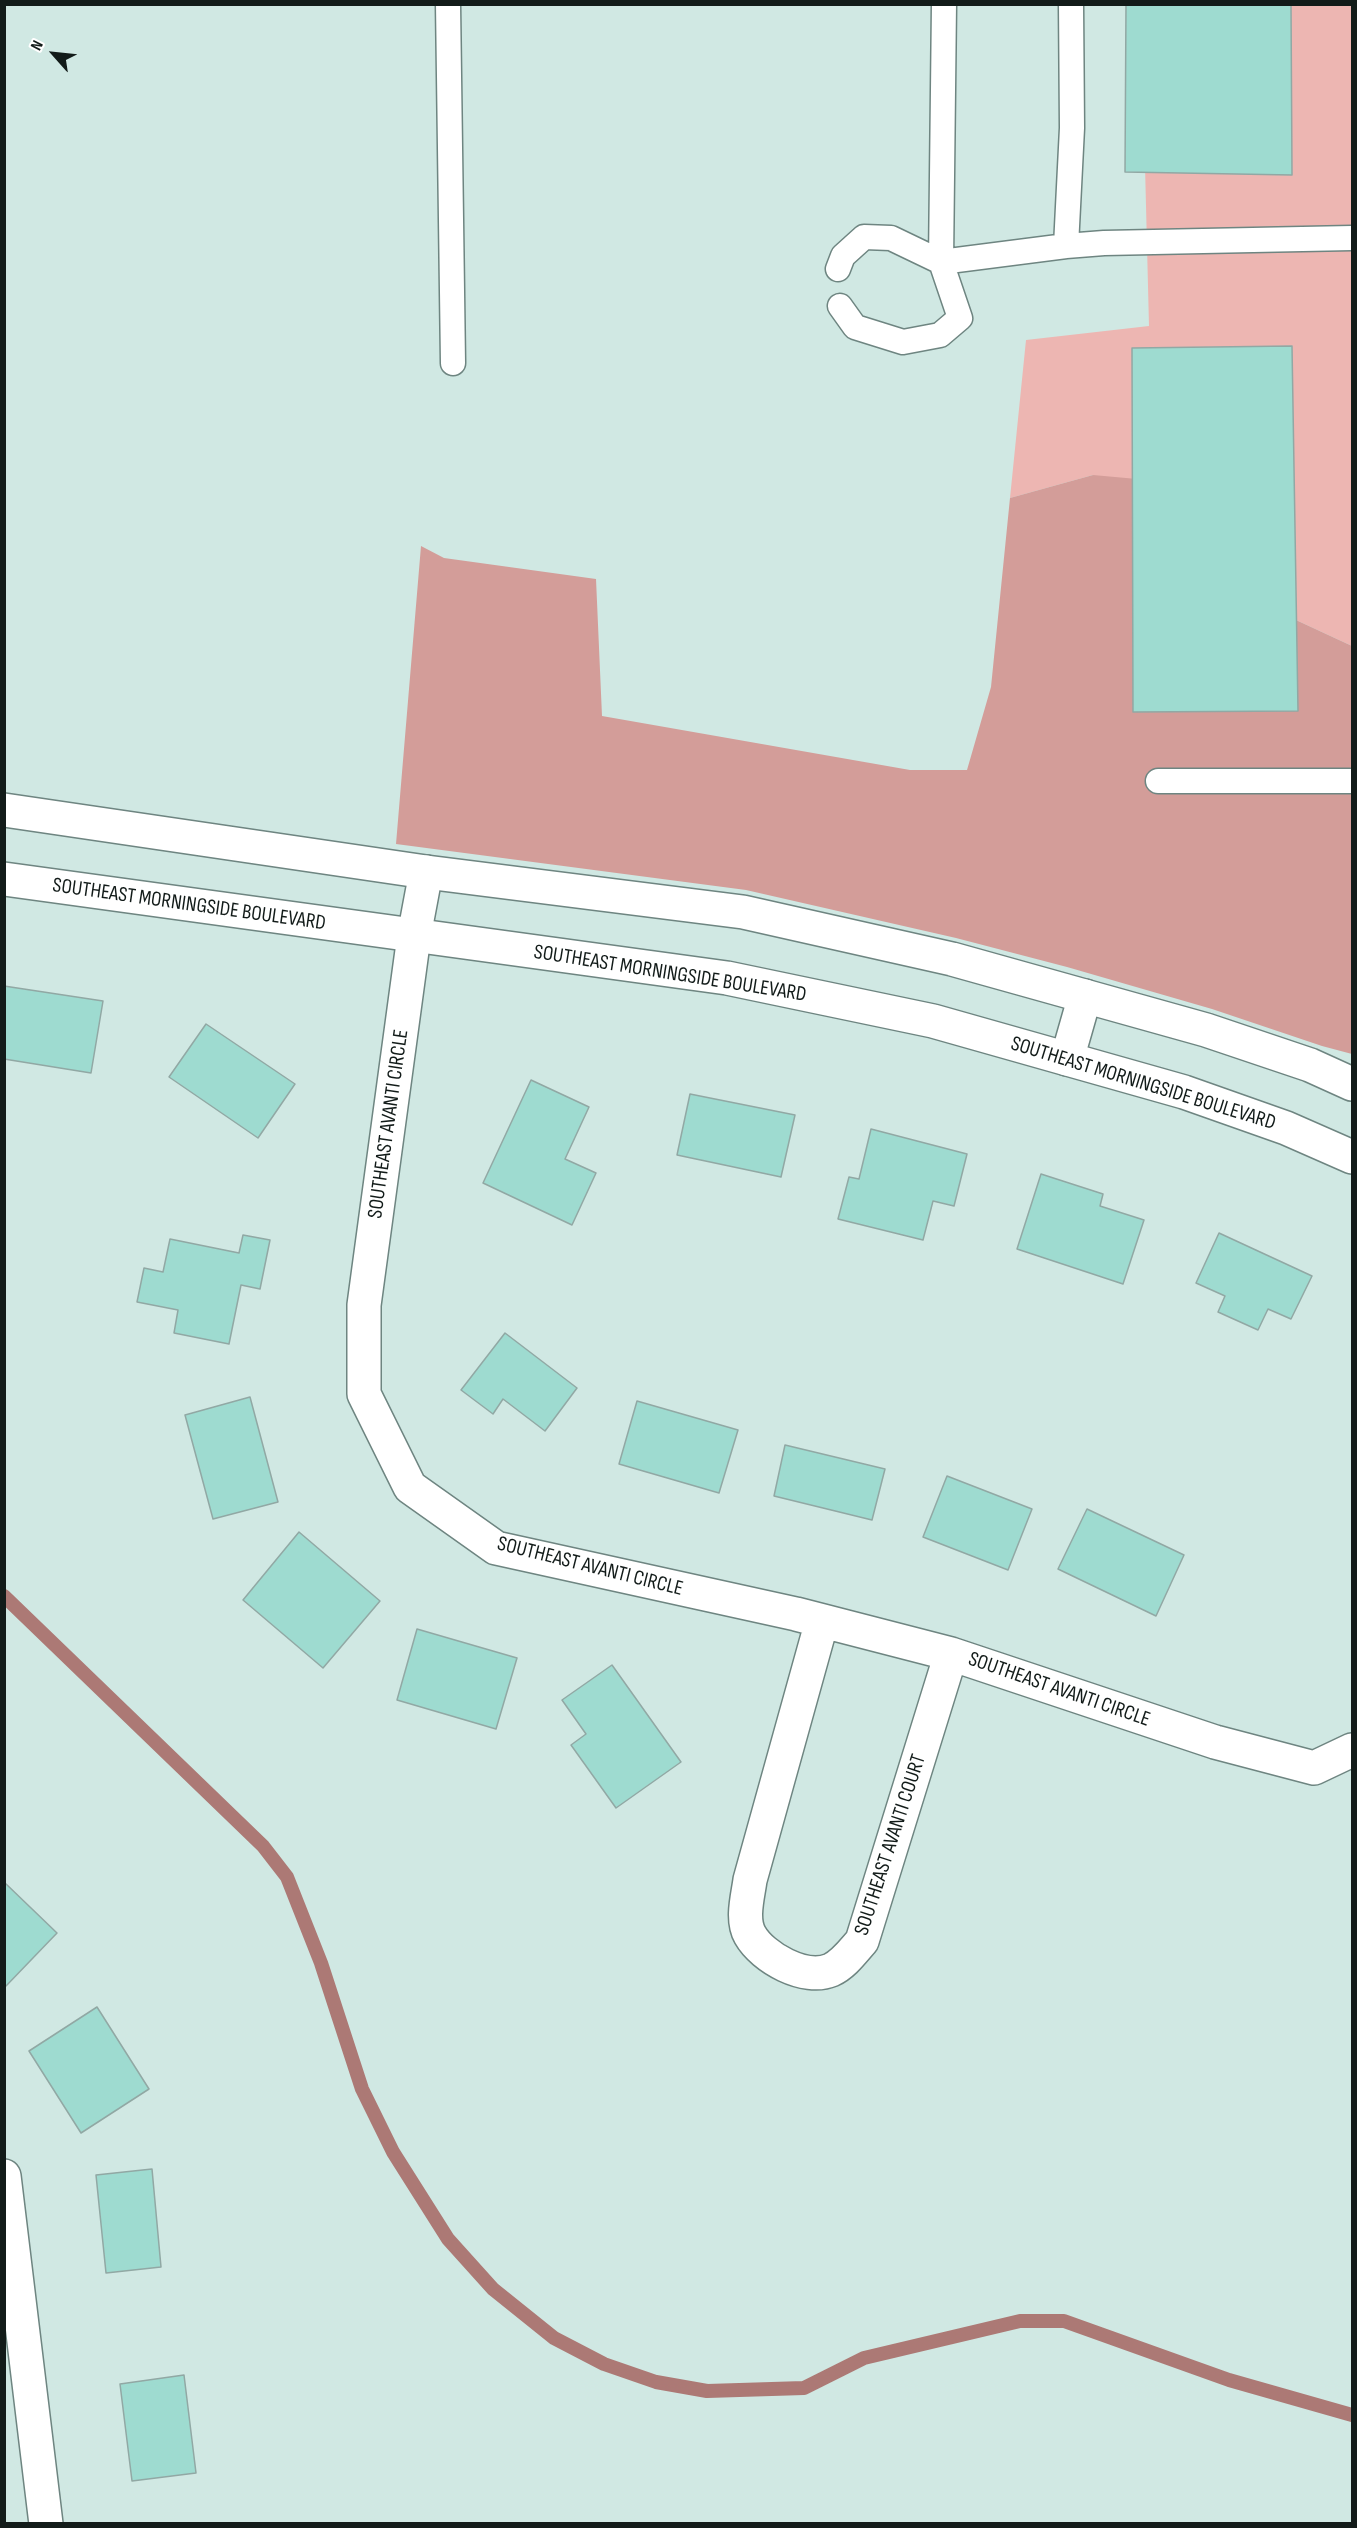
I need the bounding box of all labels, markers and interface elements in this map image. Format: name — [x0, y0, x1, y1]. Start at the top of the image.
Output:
north arrow — [24, 24, 84, 84]
text: N — [27, 37, 48, 54]
street label: SOUTHEAST MORNINGSIDE BOULEVARD — [51, 873, 327, 937]
street label: SOUTHEAST MORNINGSIDE BOULEVARD — [532, 940, 808, 1008]
street label: SOUTHEAST AVANTI CIRCLE — [363, 1028, 415, 1220]
street label: SOUTHEAST MORNINGSIDE BOULEVARD — [1008, 1032, 1278, 1136]
street label: SOUTHEAST AVANTI CIRCLE — [494, 1532, 686, 1602]
street label: SOUTHEAST AVANTI CIRCLE — [965, 1647, 1153, 1733]
street label: SOUTHEAST AVANTI COURT — [850, 1751, 932, 1939]

